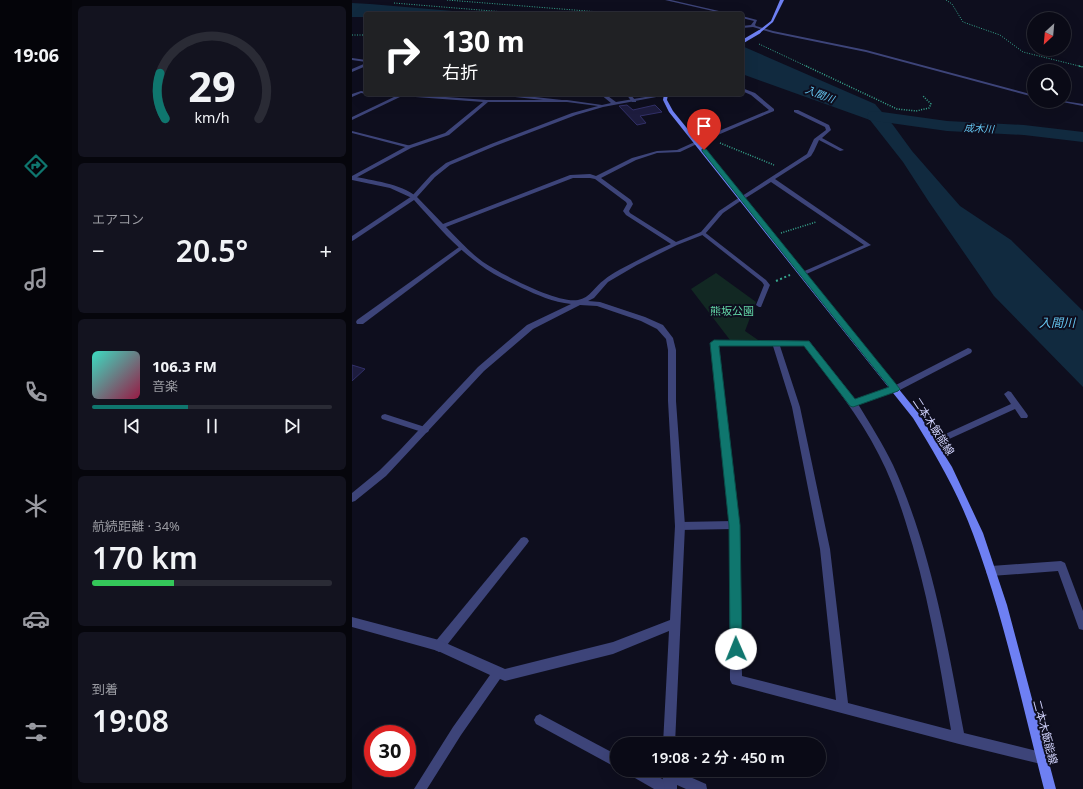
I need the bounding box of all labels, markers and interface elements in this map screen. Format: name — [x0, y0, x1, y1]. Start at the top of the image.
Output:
north arrow — [1027, 12, 1071, 56]
map controls — [1027, 12, 1071, 108]
text: 130 m — [442, 22, 525, 60]
icon: right — [376, 28, 428, 80]
text: 19:06 — [13, 43, 59, 67]
text: 29 — [188, 58, 236, 114]
text: 右折 — [442, 60, 478, 84]
button: search — [1027, 64, 1071, 108]
water label: 入間川 — [803, 82, 837, 106]
text: km/h — [194, 108, 230, 127]
pin — [687, 109, 721, 150]
icon: arrive — [693, 115, 715, 137]
water label: 成木川 — [964, 120, 995, 136]
icon: directions — [22, 152, 50, 180]
text: エアコン — [92, 210, 144, 228]
text: 20.5° — [176, 230, 248, 271]
text: − — [92, 235, 105, 265]
text: + — [319, 235, 332, 265]
icon: music — [22, 265, 50, 293]
park label: 熊坂公園 — [710, 303, 754, 318]
water label: 入間川 — [1039, 314, 1077, 331]
text: 106.3 FM — [152, 356, 217, 376]
text: 音楽 — [152, 377, 178, 395]
icon: phone — [22, 378, 50, 406]
street label: 二本木飯能線 — [910, 394, 958, 458]
icon: previous — [121, 415, 143, 437]
icon: pause — [201, 415, 223, 437]
icon: next — [281, 415, 303, 437]
icon: climate — [22, 492, 50, 520]
text: 航続距離 · 34% — [92, 517, 180, 535]
text: 170 km — [92, 537, 198, 578]
icon: car — [22, 605, 50, 633]
position arrow — [715, 628, 757, 670]
text: 到着 — [92, 680, 118, 698]
street label: 二本木飯能線 — [1030, 698, 1062, 766]
text: 19:08 — [92, 700, 169, 741]
icon: filters — [22, 718, 50, 746]
speed limit sign: 30 — [364, 725, 416, 777]
text: 19:08 · 2 分 · 450 m — [651, 747, 785, 767]

